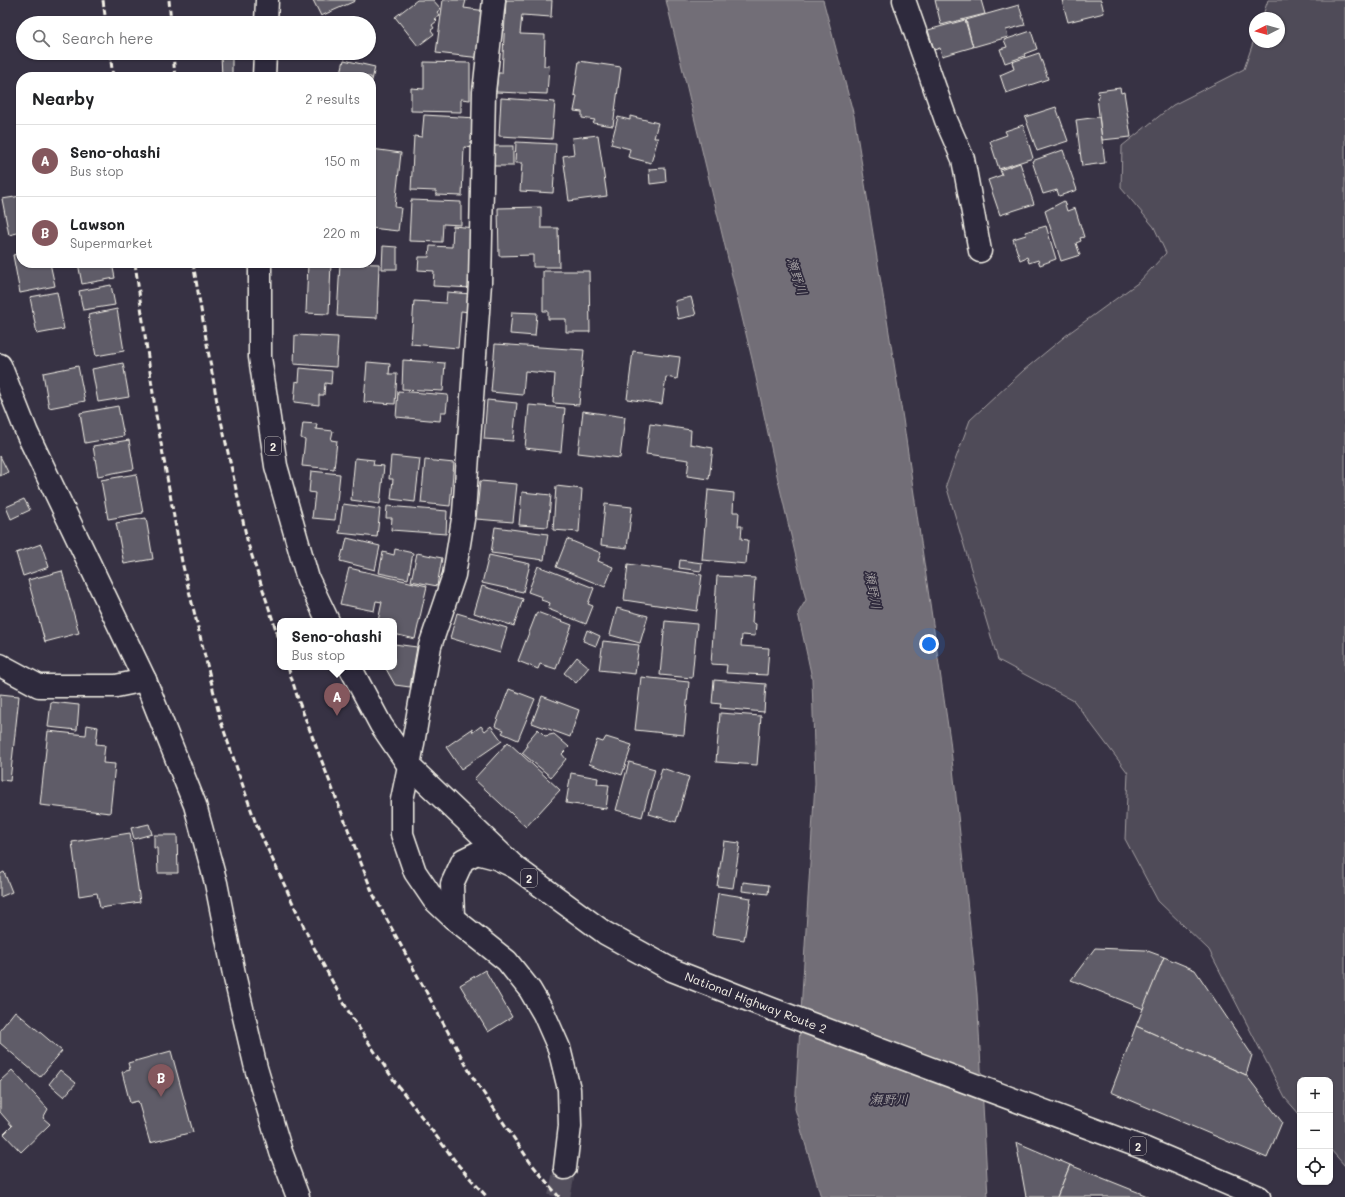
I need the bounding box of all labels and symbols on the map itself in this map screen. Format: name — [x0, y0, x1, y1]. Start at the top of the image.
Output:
north arrow — [1249, 12, 1285, 48]
water label: 瀬野川 — [784, 255, 812, 297]
road number: 2 — [265, 437, 281, 455]
water label: 瀬野川 — [862, 569, 886, 611]
your location — [919, 634, 939, 654]
pin: A — [324, 683, 350, 716]
road number: 2 — [521, 869, 537, 887]
street label: National Highway Route 2 — [683, 968, 829, 1036]
pin: B — [148, 1064, 174, 1097]
water label: 瀬野川 — [869, 1090, 909, 1107]
road number: 2 — [1130, 1137, 1146, 1155]

